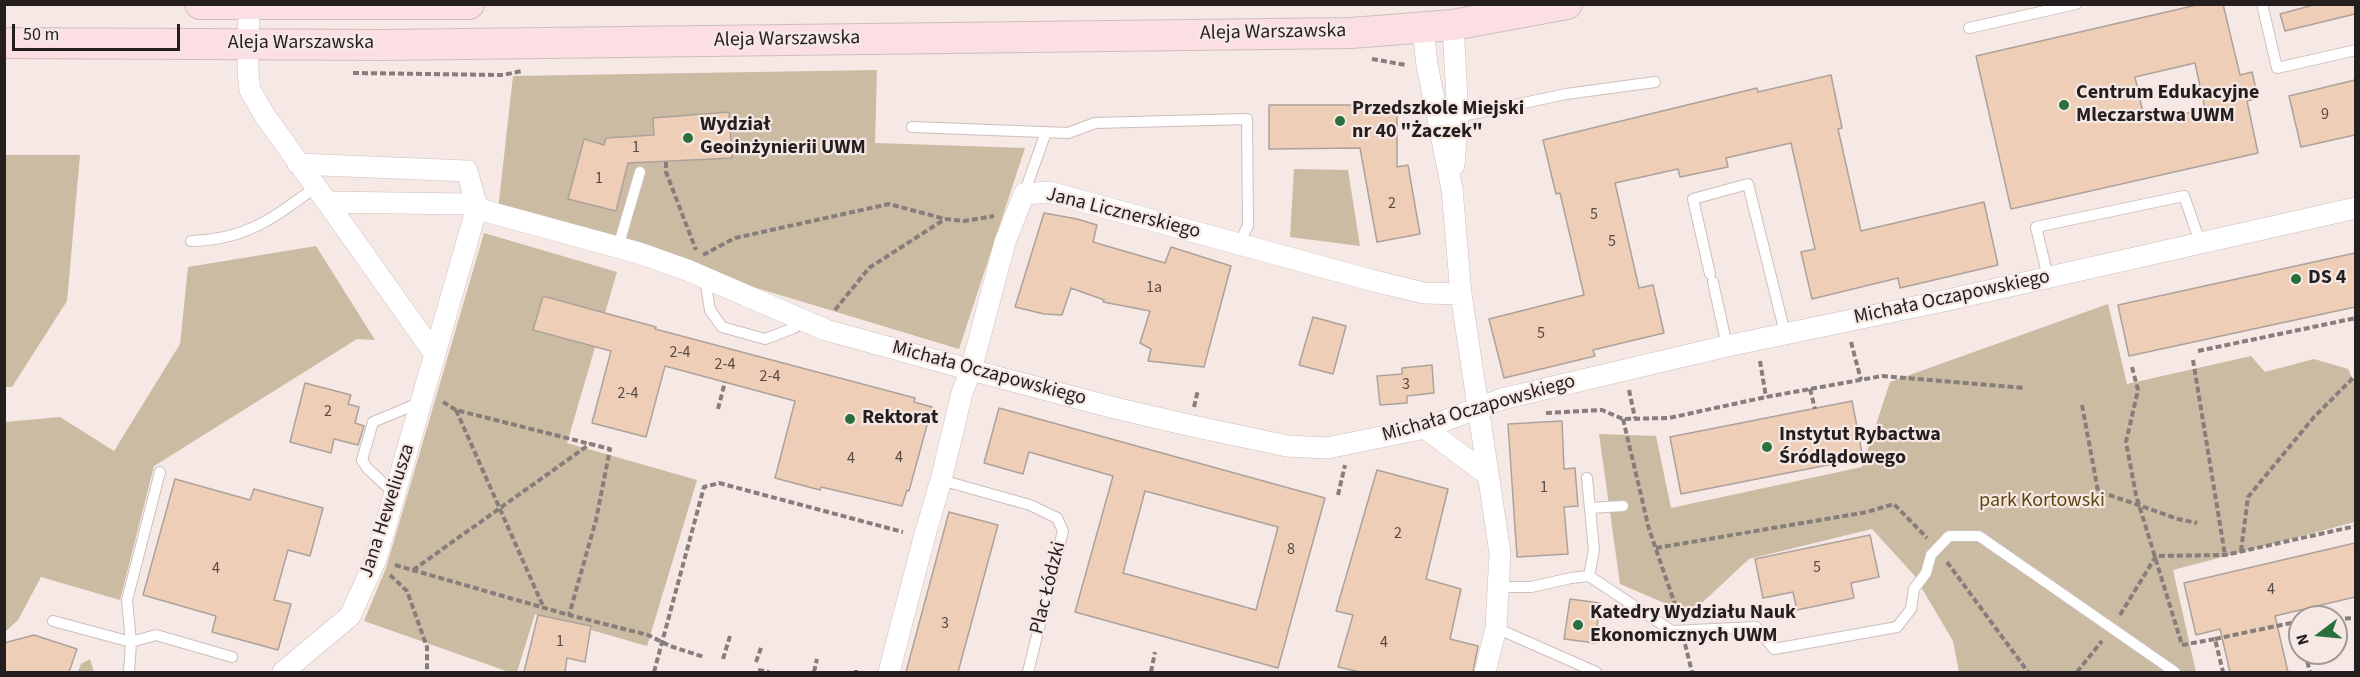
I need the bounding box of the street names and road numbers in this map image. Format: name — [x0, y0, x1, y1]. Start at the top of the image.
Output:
street label: Aleja Warszawska — [1200, 20, 1346, 46]
street label: Aleja Warszawska — [714, 27, 860, 53]
street label: Aleja Warszawska — [228, 32, 374, 56]
street label: Jana Licznerskiego — [1043, 183, 1203, 245]
street label: Michała Oczapowskiego — [1852, 265, 2052, 331]
street label: Michała Oczapowskiego — [889, 337, 1089, 411]
street label: Michała Oczapowskiego — [1380, 370, 1578, 448]
street label: Jana Heweliusza — [355, 441, 421, 581]
street label: Plac Łódzki — [1026, 539, 1072, 637]

